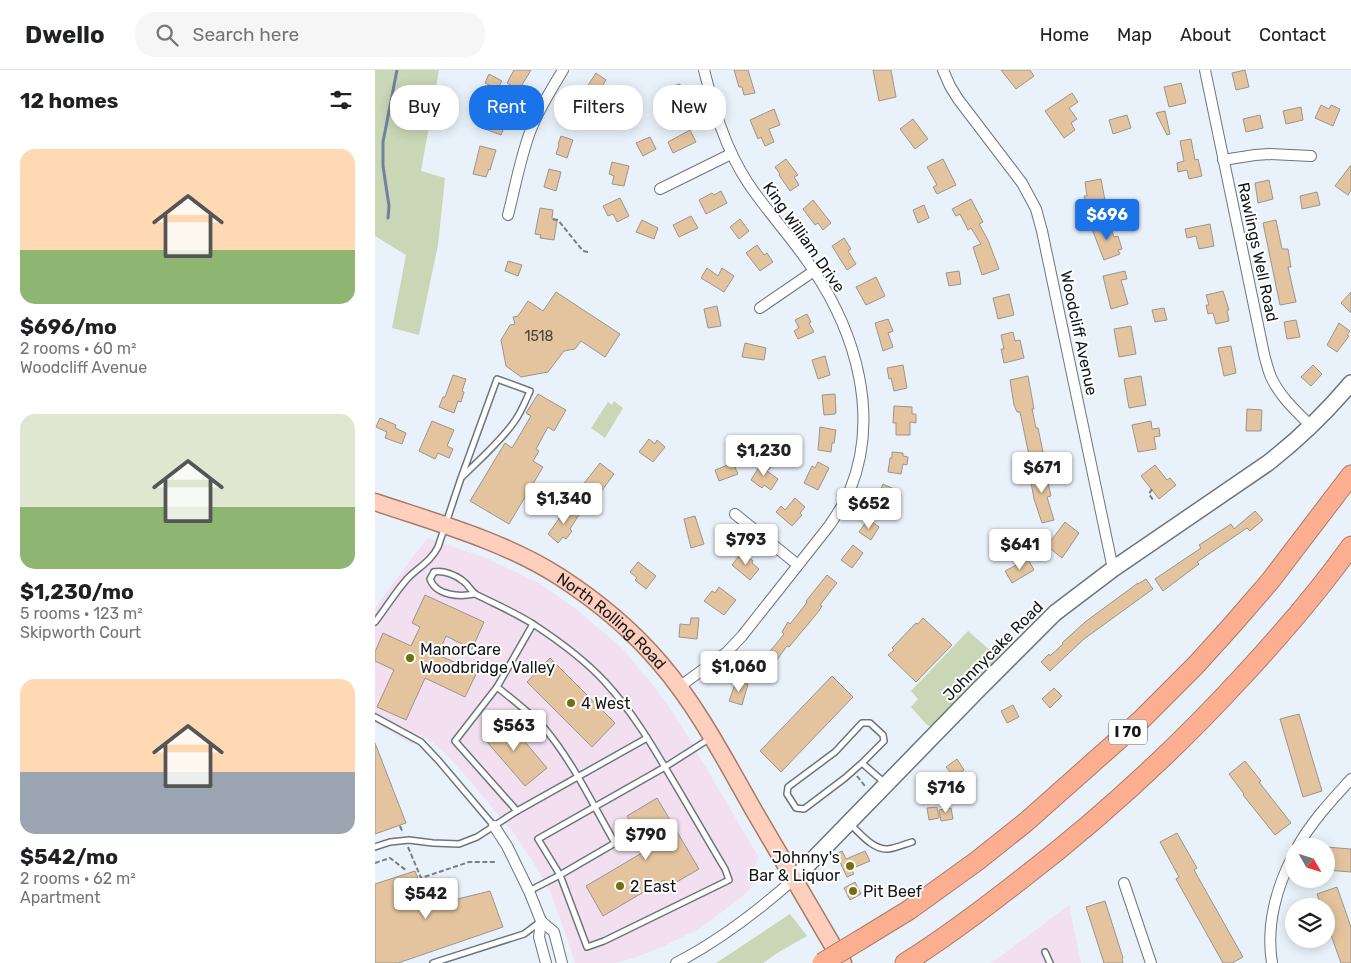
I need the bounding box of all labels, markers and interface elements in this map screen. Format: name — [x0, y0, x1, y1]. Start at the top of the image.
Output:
search box — [135, 12, 485, 57]
text: Dwello — [25, 21, 105, 49]
icon: search — [153, 21, 181, 49]
text: Search here — [193, 23, 299, 46]
text: Home — [1040, 24, 1089, 46]
text: Map — [1117, 24, 1152, 46]
text: About — [1180, 24, 1231, 46]
text: Contact — [1259, 24, 1326, 46]
chip: Buy — [390, 85, 459, 130]
chip: Rent — [469, 85, 544, 130]
chip: Filters — [554, 85, 643, 130]
chip: New — [653, 85, 726, 130]
icon: filters — [327, 86, 355, 114]
text: 12 homes — [20, 88, 118, 113]
street label: King William Drive — [759, 178, 849, 296]
icon: home — [143, 181, 233, 271]
street label: Rawlings Well Road — [1234, 181, 1282, 323]
pin: $696 — [1077, 198, 1137, 241]
text: $696 — [1086, 205, 1128, 224]
street label: Woodcliff Avenue — [1056, 269, 1102, 397]
text: $696/mo — [20, 314, 117, 339]
house number: 1518 — [525, 328, 554, 345]
text: 2 rooms · 60 m² — [20, 339, 137, 358]
text: Woodcliff Avenue — [20, 358, 147, 377]
pin: $1,230 — [723, 434, 805, 477]
text: $1,230 — [737, 441, 791, 460]
icon: home — [143, 446, 233, 536]
pin: $671 — [1012, 452, 1072, 494]
text: $671 — [1023, 458, 1061, 477]
pin: $1,340 — [523, 482, 605, 525]
pin: $652 — [839, 488, 899, 530]
text: $1,340 — [536, 489, 592, 508]
text: $652 — [848, 494, 890, 513]
pin: $793 — [716, 524, 776, 566]
pin: $641 — [990, 528, 1050, 571]
text: $793 — [726, 530, 766, 549]
text: $641 — [1000, 535, 1040, 554]
street label: North Rolling Road — [553, 568, 670, 673]
text: $1,230/mo — [20, 579, 134, 604]
street label: Johnnycake Road — [939, 597, 1047, 705]
text: 5 rooms · 123 m² — [20, 604, 143, 623]
text: Skipworth Court — [20, 623, 141, 642]
place label: ManorCare Woodbridge Valley — [420, 640, 555, 677]
pin: $1,060 — [698, 650, 780, 693]
marker: ManorCare Woodbridge Valley — [404, 652, 416, 664]
text: $1,060 — [711, 657, 767, 676]
place label: 4 West — [581, 694, 630, 713]
marker: 4 West — [565, 697, 577, 709]
pin: $563 — [484, 710, 544, 752]
icon: home — [143, 711, 233, 801]
text: $563 — [493, 716, 535, 735]
road number: I 70 — [1109, 720, 1147, 744]
pin: $716 — [916, 772, 976, 814]
text: $716 — [927, 778, 965, 797]
pin: $790 — [616, 818, 676, 861]
text: $790 — [626, 825, 667, 844]
north arrow — [1285, 838, 1335, 888]
map controls — [1285, 838, 1335, 948]
text: $542/mo — [20, 844, 118, 869]
place label: Johnny's Bar & Liquor — [749, 848, 840, 885]
marker: Johnny's Bar & Liquor — [844, 860, 856, 872]
text: 2 rooms · 62 m² — [20, 869, 136, 888]
place label: 2 East — [630, 877, 676, 896]
pin: $542 — [396, 878, 456, 920]
marker: 2 East — [614, 880, 626, 892]
place label: Pit Beef — [863, 882, 923, 901]
text: $542 — [405, 884, 447, 903]
marker: Pit Beef — [847, 885, 859, 897]
text: Apartment — [20, 888, 100, 907]
button: layers — [1285, 898, 1335, 948]

